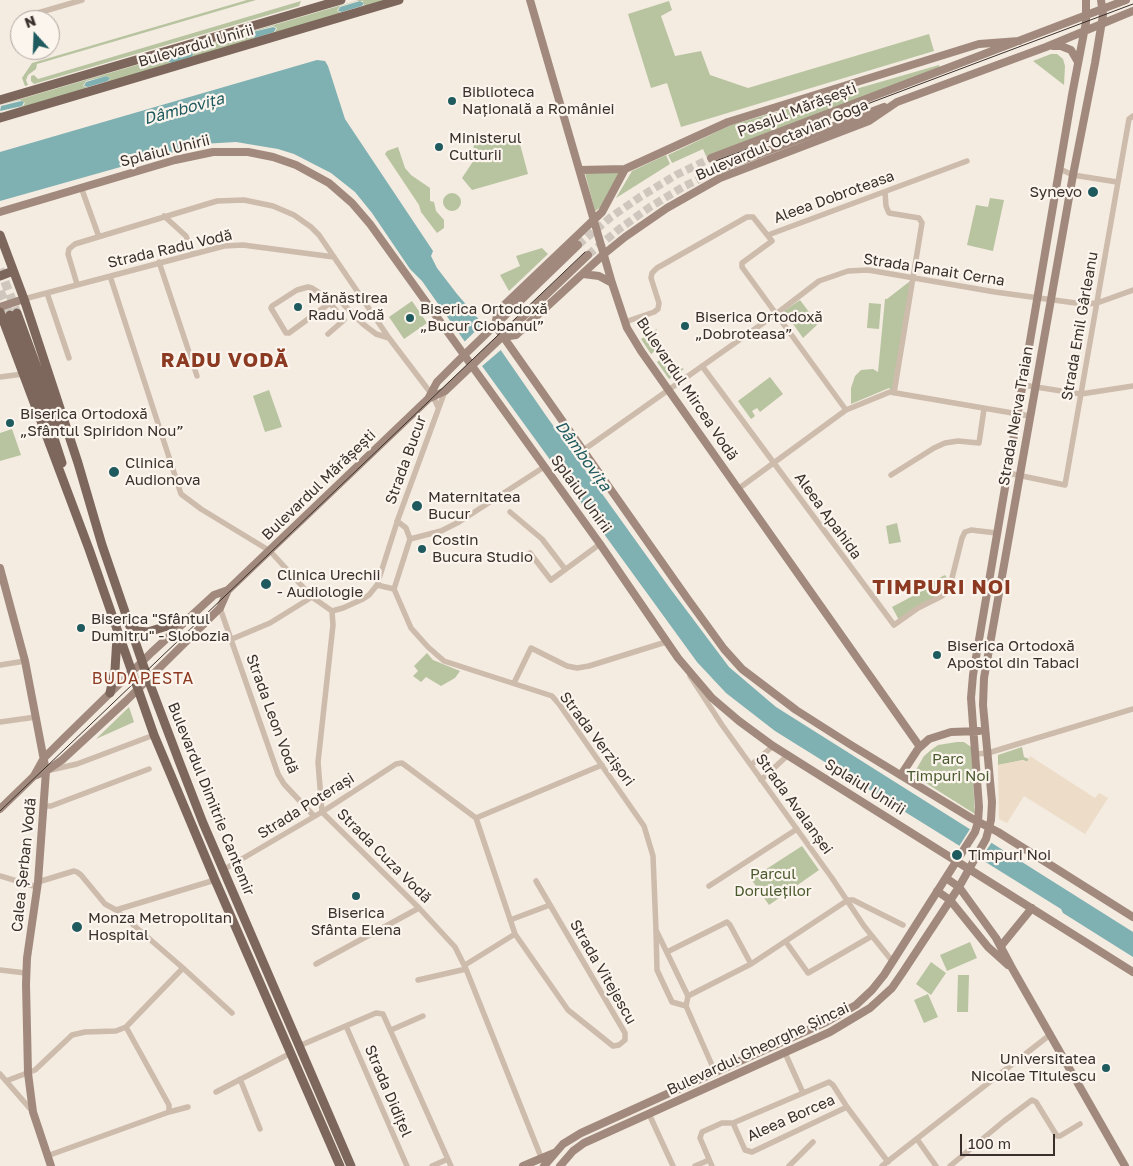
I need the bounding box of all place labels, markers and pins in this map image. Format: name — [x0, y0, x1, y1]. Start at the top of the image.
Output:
place label: Biblioteca Națională a României — [462, 83, 615, 118]
marker: Biblioteca Națională a României — [446, 95, 458, 107]
place label: Ministerul Culturii — [449, 129, 522, 164]
marker: Ministerul Culturii — [433, 141, 445, 153]
place label: Synevo — [1029, 183, 1082, 201]
marker: Synevo — [1086, 185, 1100, 199]
place label: Mănăstirea Radu Vodă — [308, 289, 388, 324]
place label: Biserica Ortodoxă „Bucur Ciobanul” — [420, 300, 548, 335]
marker: Mănăstirea Radu Vodă — [292, 301, 304, 313]
place label: Biserica Ortodoxă „Dobroteasa” — [695, 308, 823, 343]
marker: Biserica Ortodoxă „Bucur Ciobanul” — [404, 312, 416, 324]
marker: Biserica Ortodoxă „Dobroteasa” — [679, 320, 691, 332]
place label: Biserica Ortodoxă „Sfântul Spiridon Nou” — [20, 405, 184, 440]
marker: Biserica Ortodoxă „Sfântul Spiridon Nou” — [4, 417, 16, 429]
place label: Clinica Audionova — [125, 454, 200, 489]
marker: Clinica Audionova — [107, 465, 121, 479]
place label: Maternitatea Bucur — [428, 488, 521, 523]
marker: Maternitatea Bucur — [410, 499, 424, 513]
place label: Costin Bucura Studio — [432, 531, 533, 566]
marker: Costin Bucura Studio — [416, 543, 428, 555]
place label: Clinica Urechii - Audiologie — [277, 566, 380, 601]
marker: Clinica Urechii - Audiologie — [259, 577, 273, 591]
place label: Biserica "Sfântul Dumitru" - Slobozia — [91, 610, 229, 645]
marker: Biserica "Sfântul Dumitru" - Slobozia — [75, 622, 87, 634]
place label: Biserica Ortodoxă Apostol din Tabaci — [947, 637, 1079, 672]
marker: Biserica Ortodoxă Apostol din Tabaci — [931, 649, 943, 661]
place label: Timpuri Noi — [968, 846, 1051, 864]
marker: Timpuri Noi — [950, 848, 964, 862]
marker: Biserica Sfânta Elena — [350, 890, 362, 902]
place label: Biserica Sfânta Elena — [311, 904, 401, 939]
place label: Monza Metropolitan Hospital — [88, 909, 232, 944]
marker: Monza Metropolitan Hospital — [70, 920, 84, 934]
place label: Universitatea Nicolae Titulescu — [971, 1050, 1096, 1085]
marker: Universitatea Nicolae Titulescu — [1100, 1062, 1112, 1074]

